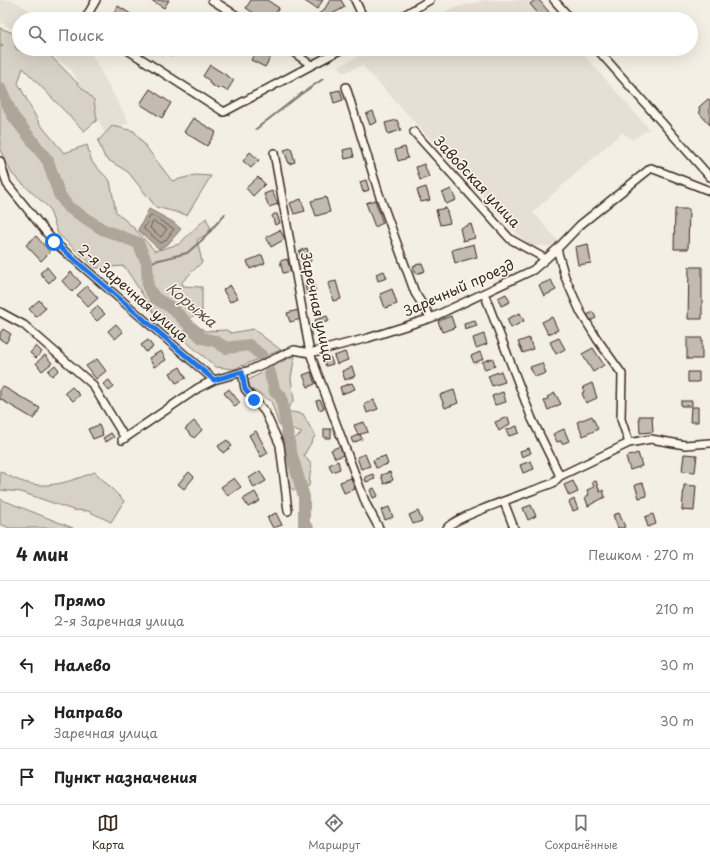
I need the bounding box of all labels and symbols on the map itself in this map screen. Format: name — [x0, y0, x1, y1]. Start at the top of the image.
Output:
street label: Заводская улица — [429, 131, 526, 232]
route start — [45, 233, 63, 251]
street label: 2-я Заречная улица — [74, 239, 193, 347]
street label: Заречная улица — [296, 250, 339, 364]
street label: Заречный проезд — [400, 254, 517, 321]
water label: Корыжа — [162, 276, 223, 332]
route end — [245, 391, 263, 409]

